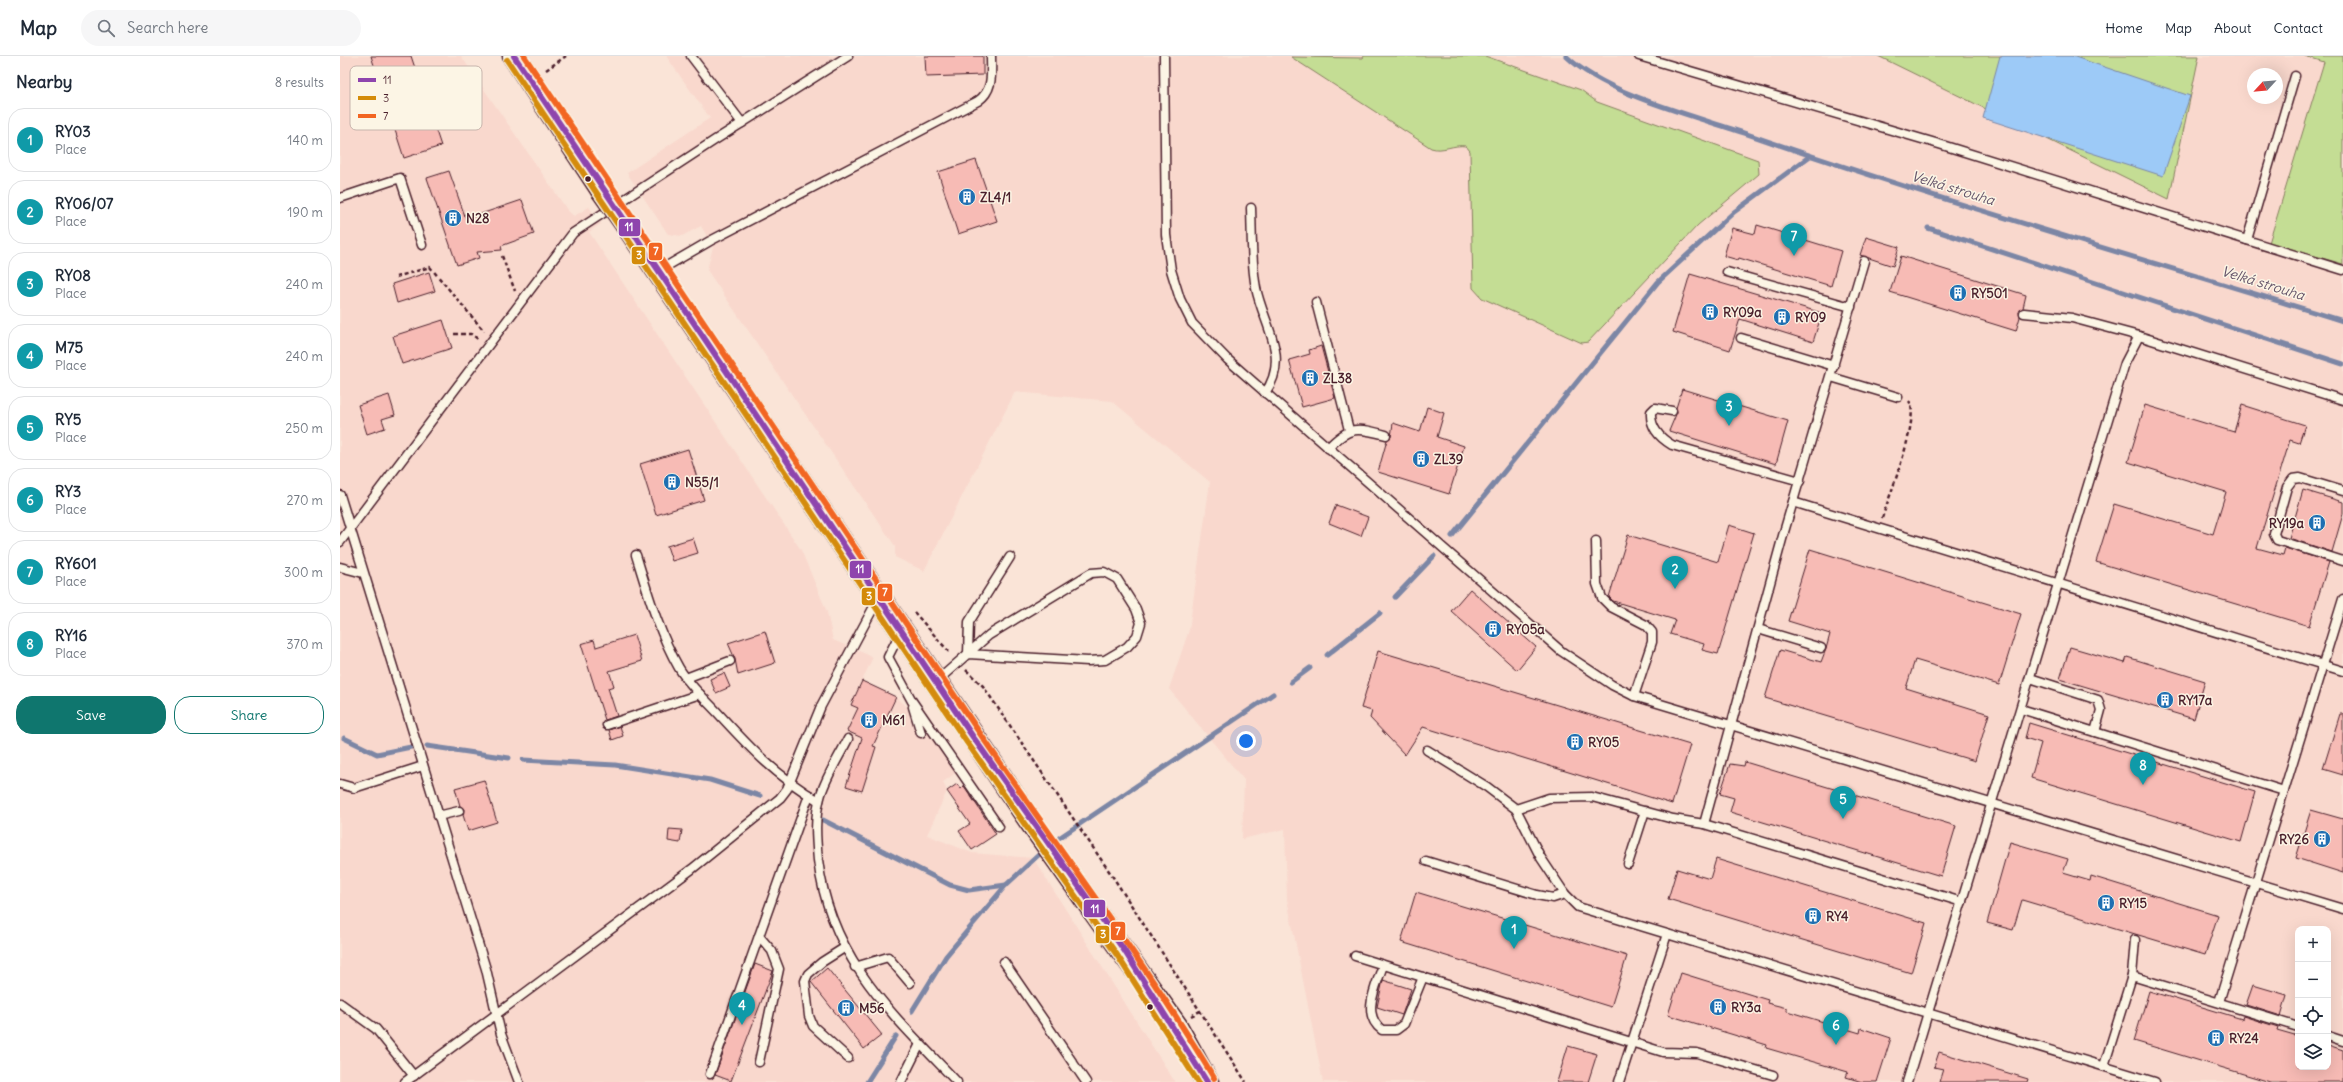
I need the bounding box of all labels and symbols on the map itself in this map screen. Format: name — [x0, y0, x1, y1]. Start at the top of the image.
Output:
legend — [350, 66, 482, 130]
north arrow — [2247, 68, 2283, 104]
text: 11 — [383, 73, 392, 87]
text: 3 — [383, 91, 389, 105]
text: 7 — [383, 109, 389, 123]
water label: Velká strouha — [1909, 167, 1998, 209]
unlabelled marker — [583, 174, 593, 184]
building icon: ZL4/1 — [957, 187, 977, 207]
place label: ZL4/1 — [980, 189, 1011, 206]
building icon: N28 — [443, 208, 463, 228]
place label: N28 — [466, 210, 490, 227]
line badge: 11 — [618, 218, 641, 237]
text: 11 — [625, 220, 633, 234]
pin: 7 — [1781, 223, 1807, 256]
line badge: 7 — [648, 242, 663, 261]
text: 7 — [653, 244, 659, 258]
line badge: 3 — [631, 246, 646, 265]
text: 3 — [636, 248, 642, 262]
water label: Velká strouha — [2219, 262, 2308, 304]
building icon: RY501 — [1948, 283, 1968, 303]
place label: RY501 — [1971, 285, 2008, 302]
building icon: RY09a — [1700, 302, 1720, 322]
place label: RY09a — [1723, 304, 1762, 321]
building icon: RY09 — [1772, 307, 1792, 327]
place label: RY09 — [1795, 309, 1826, 326]
building icon: ZL38 — [1300, 368, 1320, 388]
place label: ZL38 — [1323, 370, 1352, 387]
pin: 3 — [1716, 393, 1742, 426]
building icon: ZL39 — [1411, 449, 1431, 469]
place label: ZL39 — [1434, 451, 1463, 468]
building icon: N55/1 — [662, 472, 682, 492]
place label: N55/1 — [685, 474, 719, 491]
building icon: RY19a — [2307, 513, 2327, 533]
place label: RY19a — [2269, 515, 2305, 532]
pin: 2 — [1662, 556, 1688, 589]
line badge: 11 — [849, 560, 872, 579]
text: 11 — [856, 562, 864, 576]
line badge: 7 — [877, 583, 893, 602]
text: 7 — [882, 585, 888, 599]
line badge: 3 — [861, 587, 876, 606]
text: 3 — [866, 589, 872, 603]
building icon: RY05a — [1483, 619, 1503, 639]
place label: RY05a — [1506, 621, 1545, 638]
building icon: RY17a — [2155, 690, 2175, 710]
place label: RY17a — [2178, 692, 2213, 709]
building icon: M61 — [859, 710, 879, 730]
place label: M61 — [882, 712, 905, 729]
your location — [1236, 731, 1256, 751]
building icon: RY05 — [1565, 732, 1585, 752]
place label: RY05 — [1588, 734, 1620, 751]
pin: 8 — [2130, 752, 2156, 785]
pin: 5 — [1830, 786, 1856, 819]
building icon: RY26 — [2312, 829, 2332, 849]
place label: RY26 — [2279, 831, 2309, 848]
building icon: RY15 — [2096, 893, 2116, 913]
place label: RY15 — [2119, 895, 2147, 912]
line badge: 11 — [1083, 899, 1106, 918]
text: 11 — [1091, 902, 1099, 916]
building icon: RY4 — [1803, 906, 1823, 926]
place label: RY4 — [1826, 908, 1849, 925]
pin: 1 — [1501, 916, 1527, 949]
line badge: 7 — [1110, 921, 1126, 941]
text: 7 — [1115, 924, 1121, 938]
line badge: 3 — [1095, 925, 1110, 944]
text: 3 — [1100, 927, 1106, 941]
pin: 4 — [729, 992, 755, 1025]
building icon: RY3a — [1708, 997, 1728, 1017]
building icon: M56 — [836, 998, 856, 1018]
place label: RY3a — [1731, 999, 1762, 1016]
place label: M56 — [859, 1000, 885, 1017]
unlabelled marker — [1145, 1002, 1155, 1012]
pin: 6 — [1823, 1012, 1849, 1045]
building icon: RY24 — [2206, 1028, 2226, 1048]
place label: RY24 — [2229, 1030, 2259, 1047]

